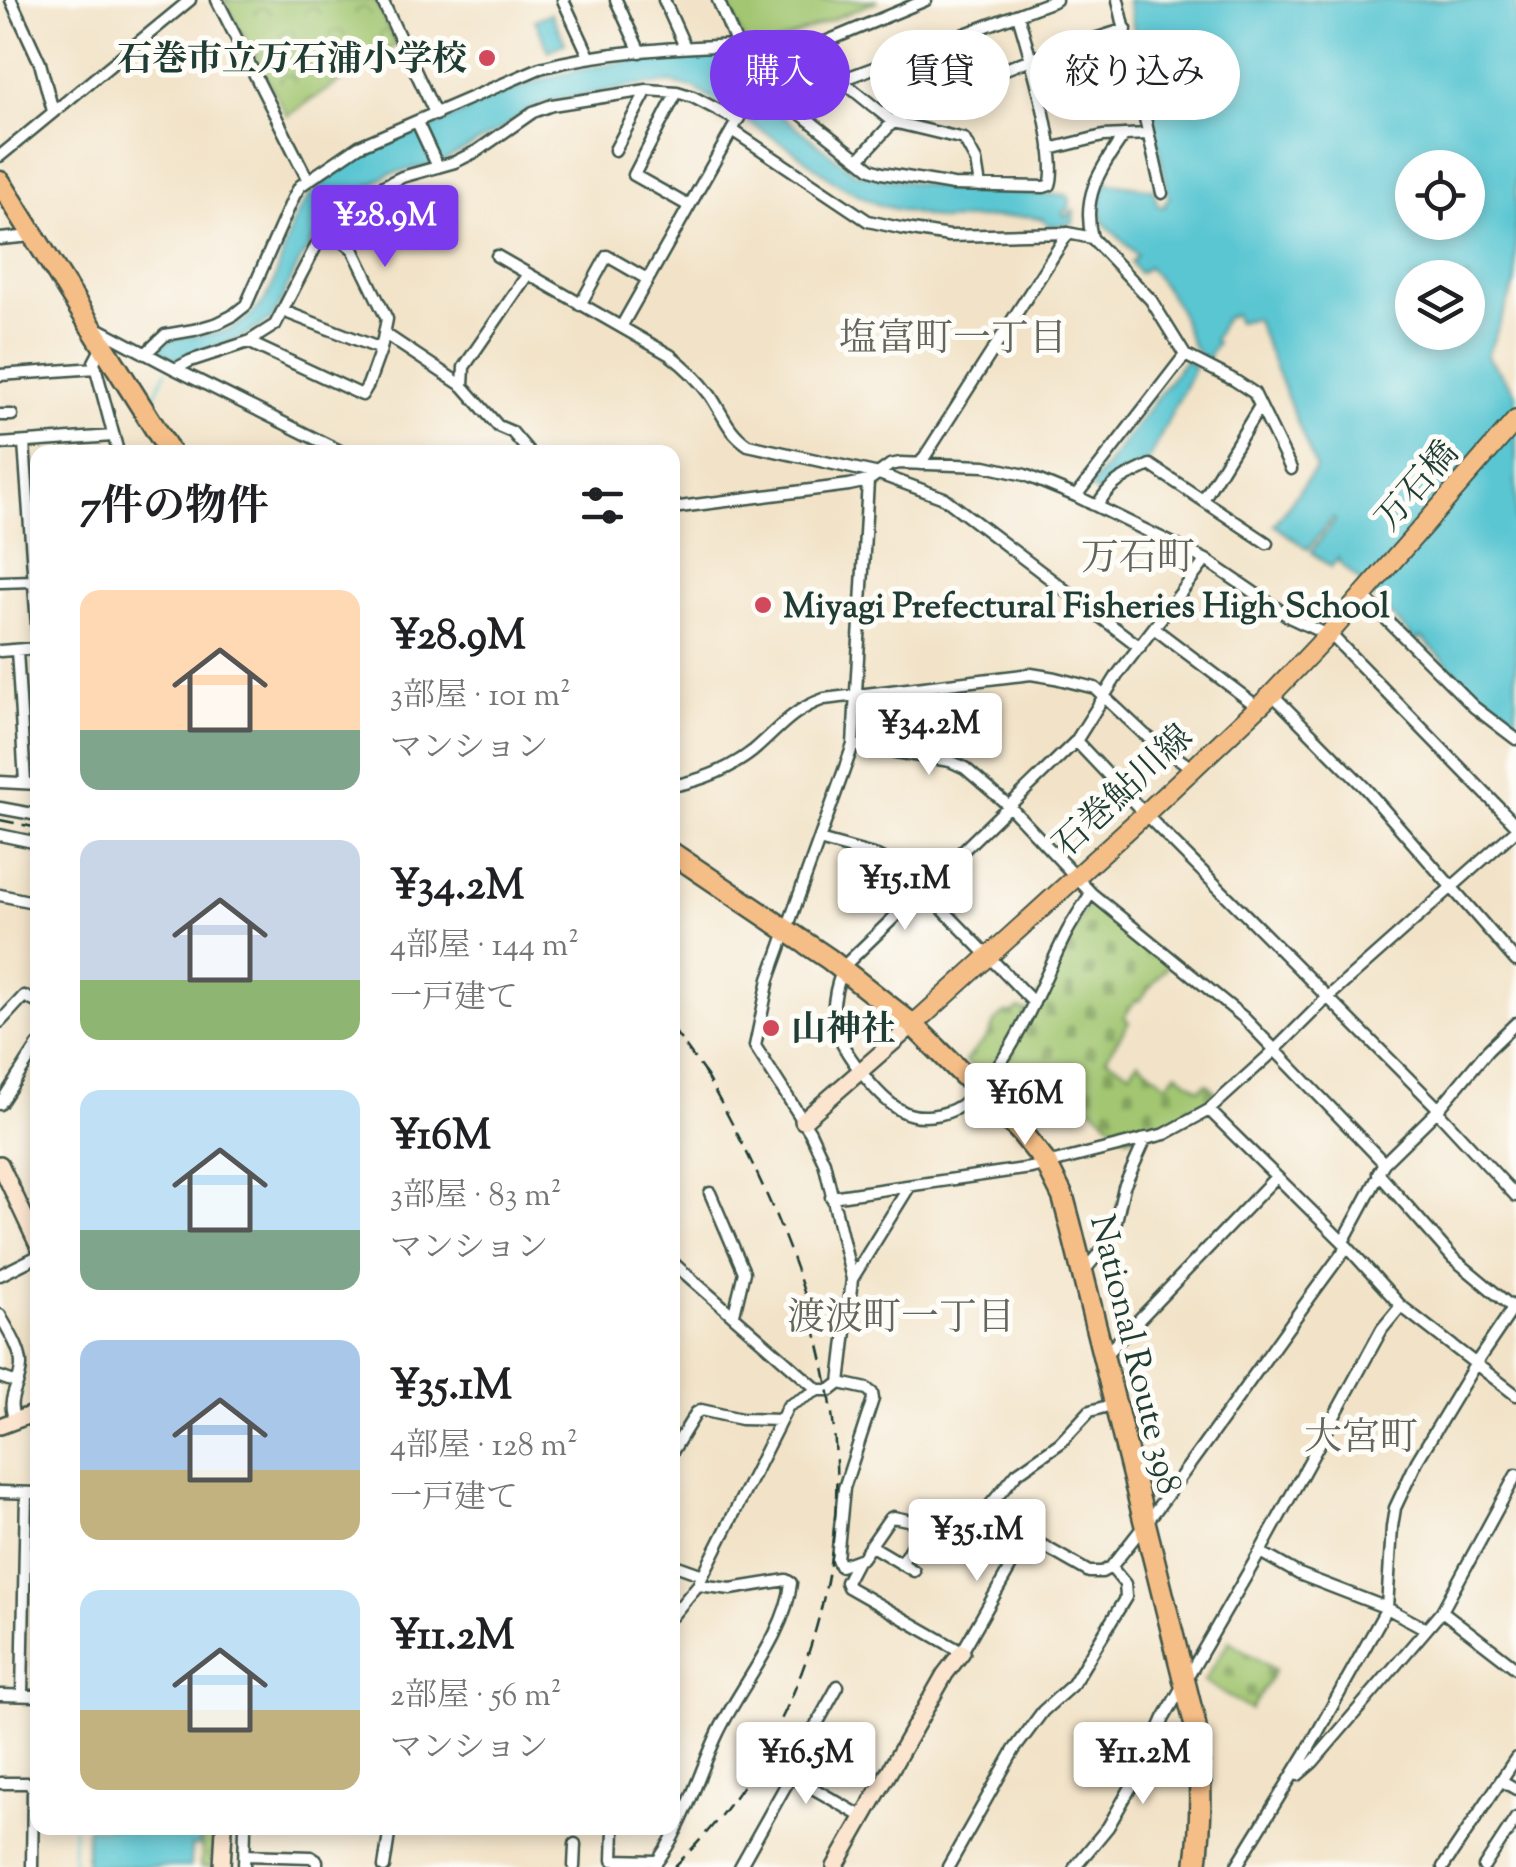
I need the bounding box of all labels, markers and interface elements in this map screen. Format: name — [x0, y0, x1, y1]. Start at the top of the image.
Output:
chip: 購入 — [710, 30, 850, 120]
chip: 賃貸 — [870, 30, 1010, 120]
chip: 絞り込み — [1030, 30, 1240, 120]
place label: 石巻市立万石浦小学校 — [117, 36, 467, 87]
marker: 石巻市立万石浦小学校 — [476, 47, 498, 69]
map controls — [1395, 150, 1485, 350]
button: locate — [1395, 150, 1485, 240]
pin: ¥28.9M — [304, 185, 466, 270]
text: ¥28.9M — [333, 194, 437, 240]
button: layers — [1395, 260, 1485, 350]
district label: 塩富町一丁目 — [839, 314, 1067, 368]
street label: 万石橋 — [1365, 431, 1472, 544]
icon: filters — [575, 478, 630, 533]
text: 7件の物件 — [80, 479, 269, 539]
district label: 万石町 — [1081, 533, 1195, 587]
place label: Miyagi Prefectural Fisheries High School — [783, 583, 1390, 634]
marker: Miyagi Prefectural Fisheries High School — [752, 594, 774, 616]
text: ¥28.9M — [390, 608, 526, 668]
icon: home — [160, 630, 280, 750]
text: 3部屋 · 101 m² — [390, 674, 571, 720]
pin: ¥34.2M — [848, 693, 1010, 778]
text: ¥34.2M — [878, 702, 980, 748]
street label: 石巻鮎川線 — [1043, 714, 1206, 871]
text: マンション — [390, 726, 549, 772]
pin: ¥15.1M — [824, 848, 986, 933]
text: ¥15.1M — [860, 857, 950, 903]
text: ¥34.2M — [390, 858, 524, 918]
icon: home — [160, 880, 280, 1000]
text: 4部屋 · 144 m² — [390, 924, 579, 970]
text: 一戸建て — [390, 976, 518, 1022]
place label: 山神社 — [791, 1006, 896, 1057]
marker: 山神社 — [760, 1017, 782, 1039]
pin: ¥16M — [966, 1063, 1084, 1148]
text: ¥16M — [987, 1072, 1063, 1118]
text: ¥16M — [390, 1108, 491, 1168]
icon: home — [160, 1130, 280, 1250]
text: 3部屋 · 83 m² — [390, 1174, 562, 1220]
street label: National Route 398 — [1074, 1210, 1193, 1500]
text: マンション — [390, 1226, 549, 1272]
district label: 渡波町一丁目 — [787, 1293, 1015, 1347]
text: ¥35.1M — [390, 1358, 512, 1418]
icon: home — [160, 1380, 280, 1500]
district label: 大宮町 — [1304, 1413, 1418, 1467]
text: 4部屋 · 128 m² — [390, 1424, 578, 1470]
text: 一戸建て — [390, 1476, 518, 1522]
pin: ¥35.1M — [896, 1499, 1058, 1584]
text: ¥35.1M — [931, 1508, 1023, 1554]
text: ¥11.2M — [390, 1608, 514, 1668]
icon: home — [160, 1630, 280, 1750]
text: 2部屋 · 56 m² — [390, 1674, 562, 1720]
pin: ¥16.5M — [725, 1722, 887, 1807]
pin: ¥11.2M — [1062, 1722, 1224, 1807]
text: マンション — [390, 1726, 549, 1772]
text: ¥16.5M — [758, 1731, 854, 1777]
text: ¥11.2M — [1096, 1731, 1190, 1777]

